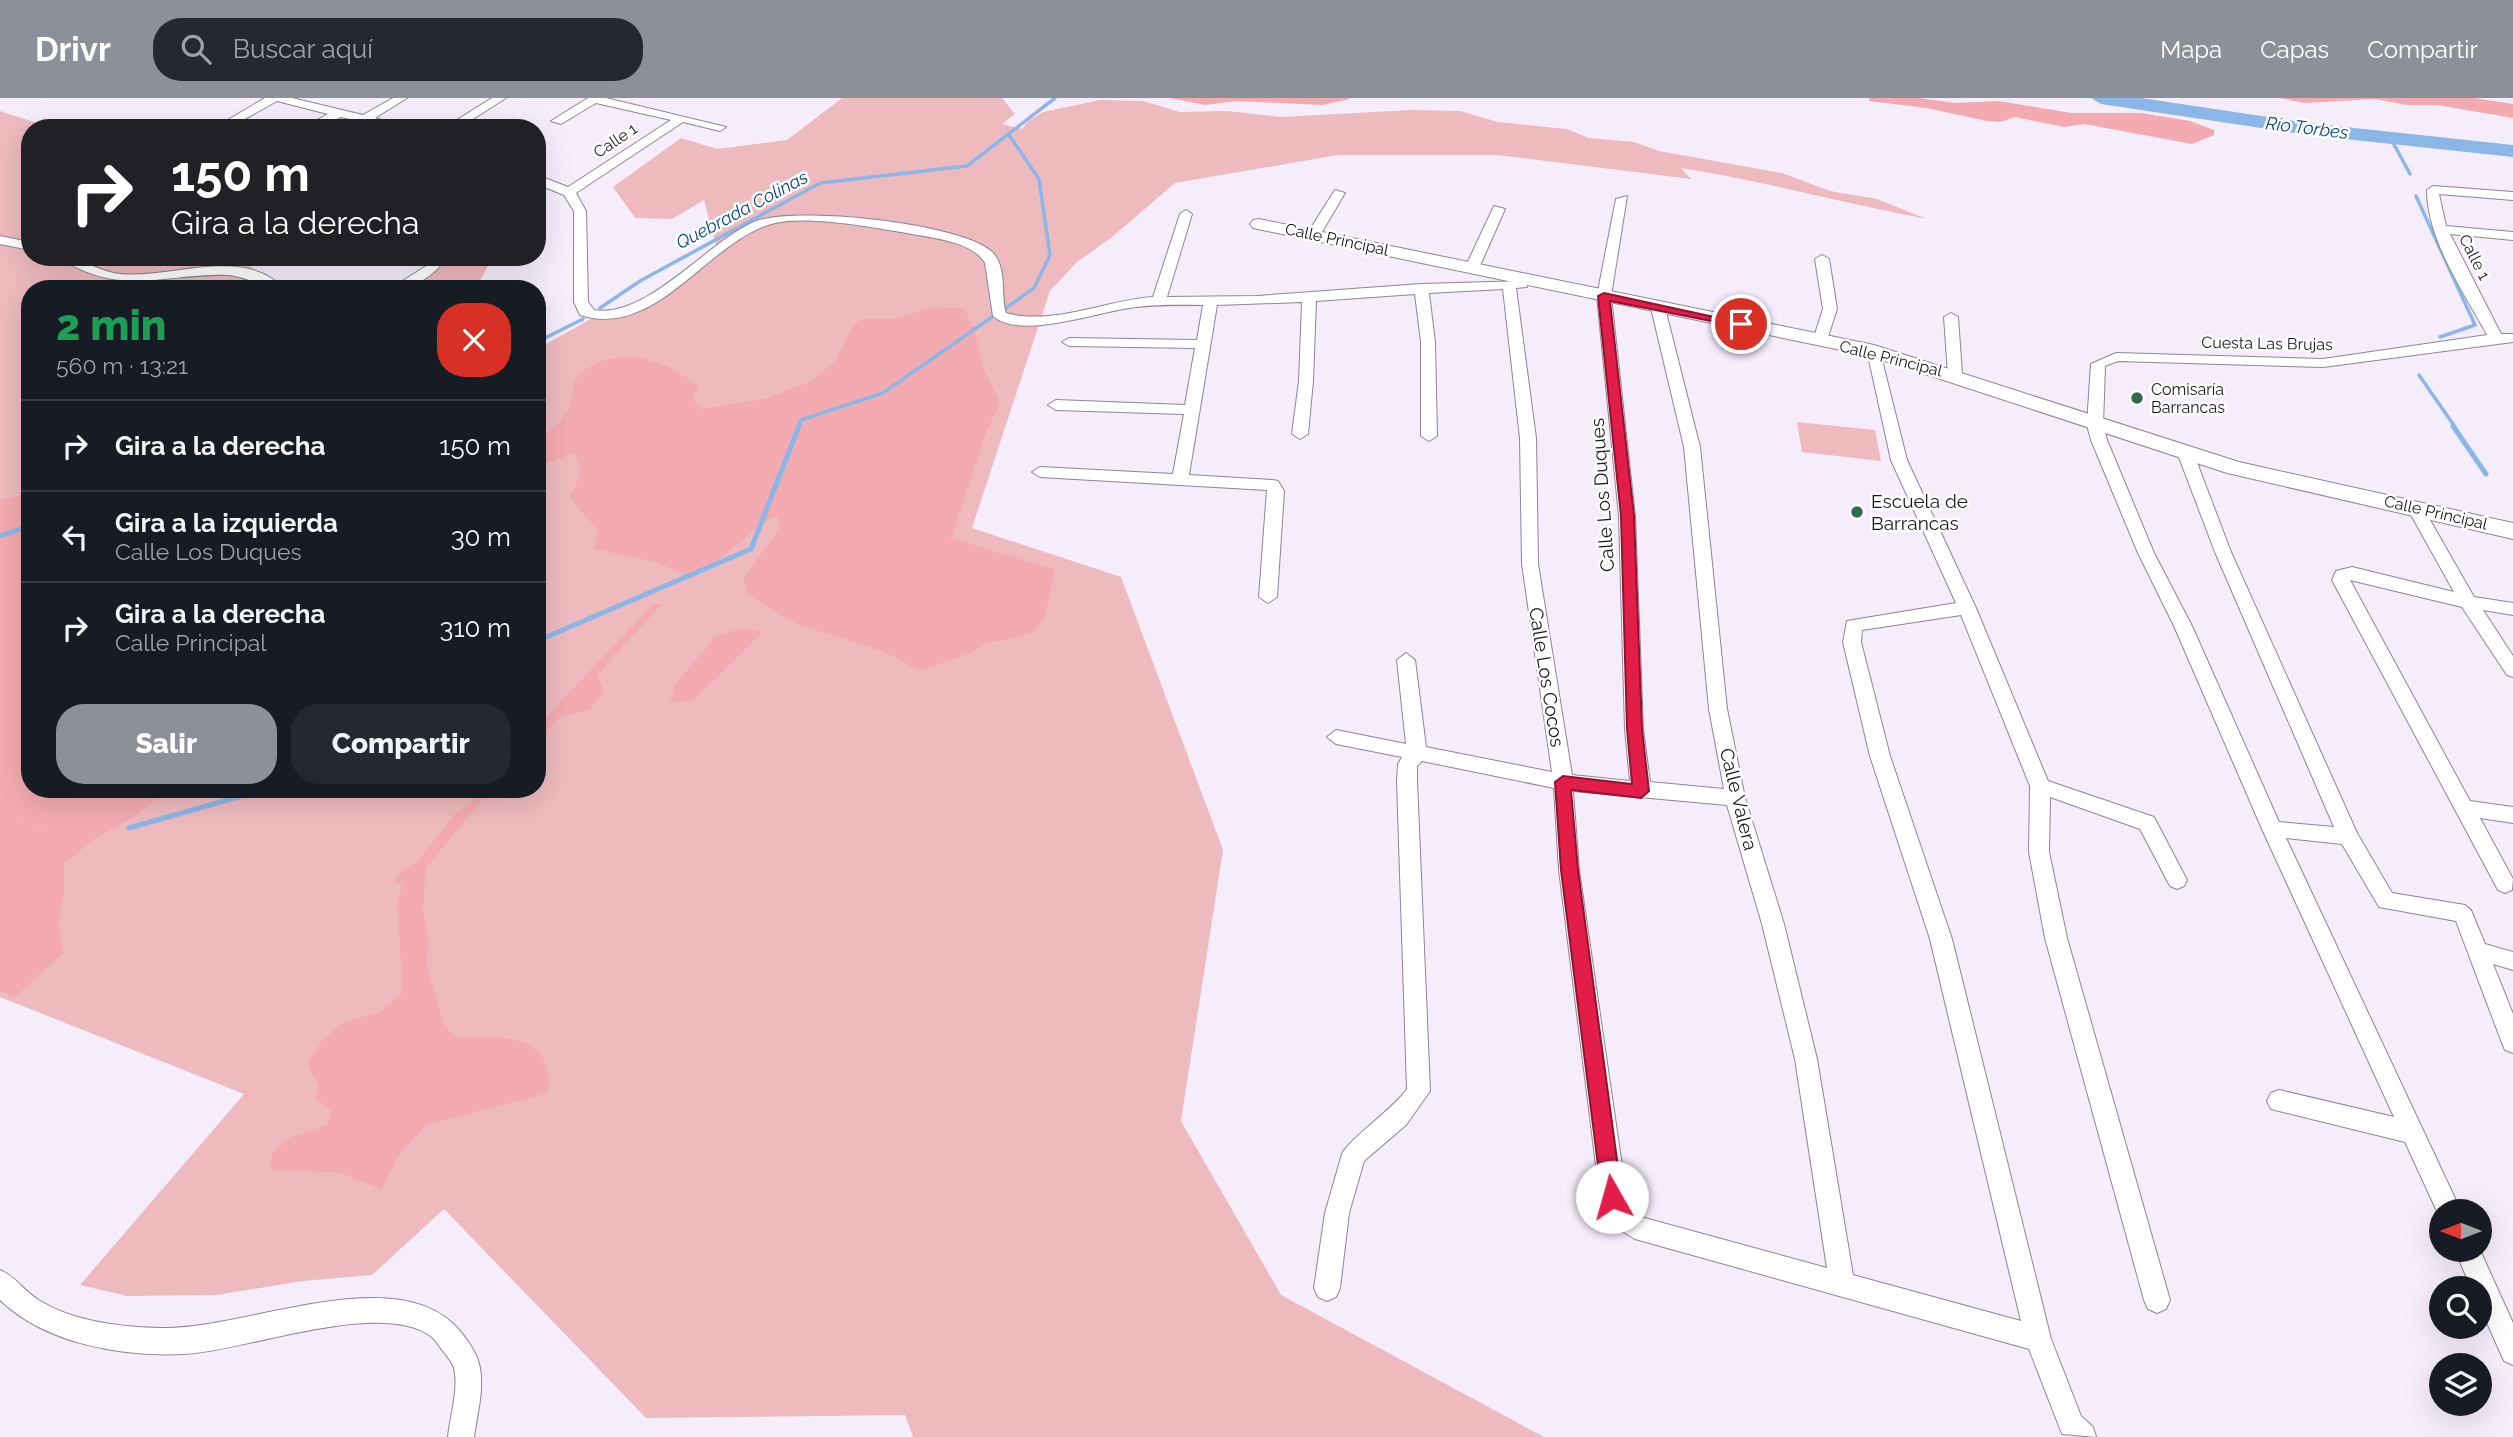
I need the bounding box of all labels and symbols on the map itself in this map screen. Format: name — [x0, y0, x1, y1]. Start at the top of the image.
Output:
water label: Río Torbes — [2265, 112, 2350, 143]
street label: Calle 1 — [590, 119, 641, 162]
water label: Quebrada Colinas — [672, 166, 812, 253]
street label: Calle Principal — [1283, 219, 1391, 260]
street label: Calle 1 — [2455, 231, 2494, 283]
pin — [1711, 294, 1771, 354]
street label: Cuesta Las Brujas — [2201, 333, 2333, 354]
street label: Calle Principal — [1837, 337, 1945, 381]
place label: Comisaría Barrancas — [2151, 380, 2225, 417]
marker: Comisaría Barrancas — [2129, 390, 2145, 406]
street label: Calle Los Duques — [1586, 417, 1618, 573]
place label: Escuela de Barrancas — [1871, 490, 1968, 534]
street label: Calle Principal — [2382, 491, 2490, 534]
marker: Escuela de Barrancas — [1849, 504, 1865, 520]
street label: Calle Los Cocos — [1525, 606, 1569, 748]
street label: Calle Valera — [1716, 746, 1762, 852]
position arrow — [1575, 1160, 1649, 1234]
north arrow — [2429, 1199, 2492, 1262]

